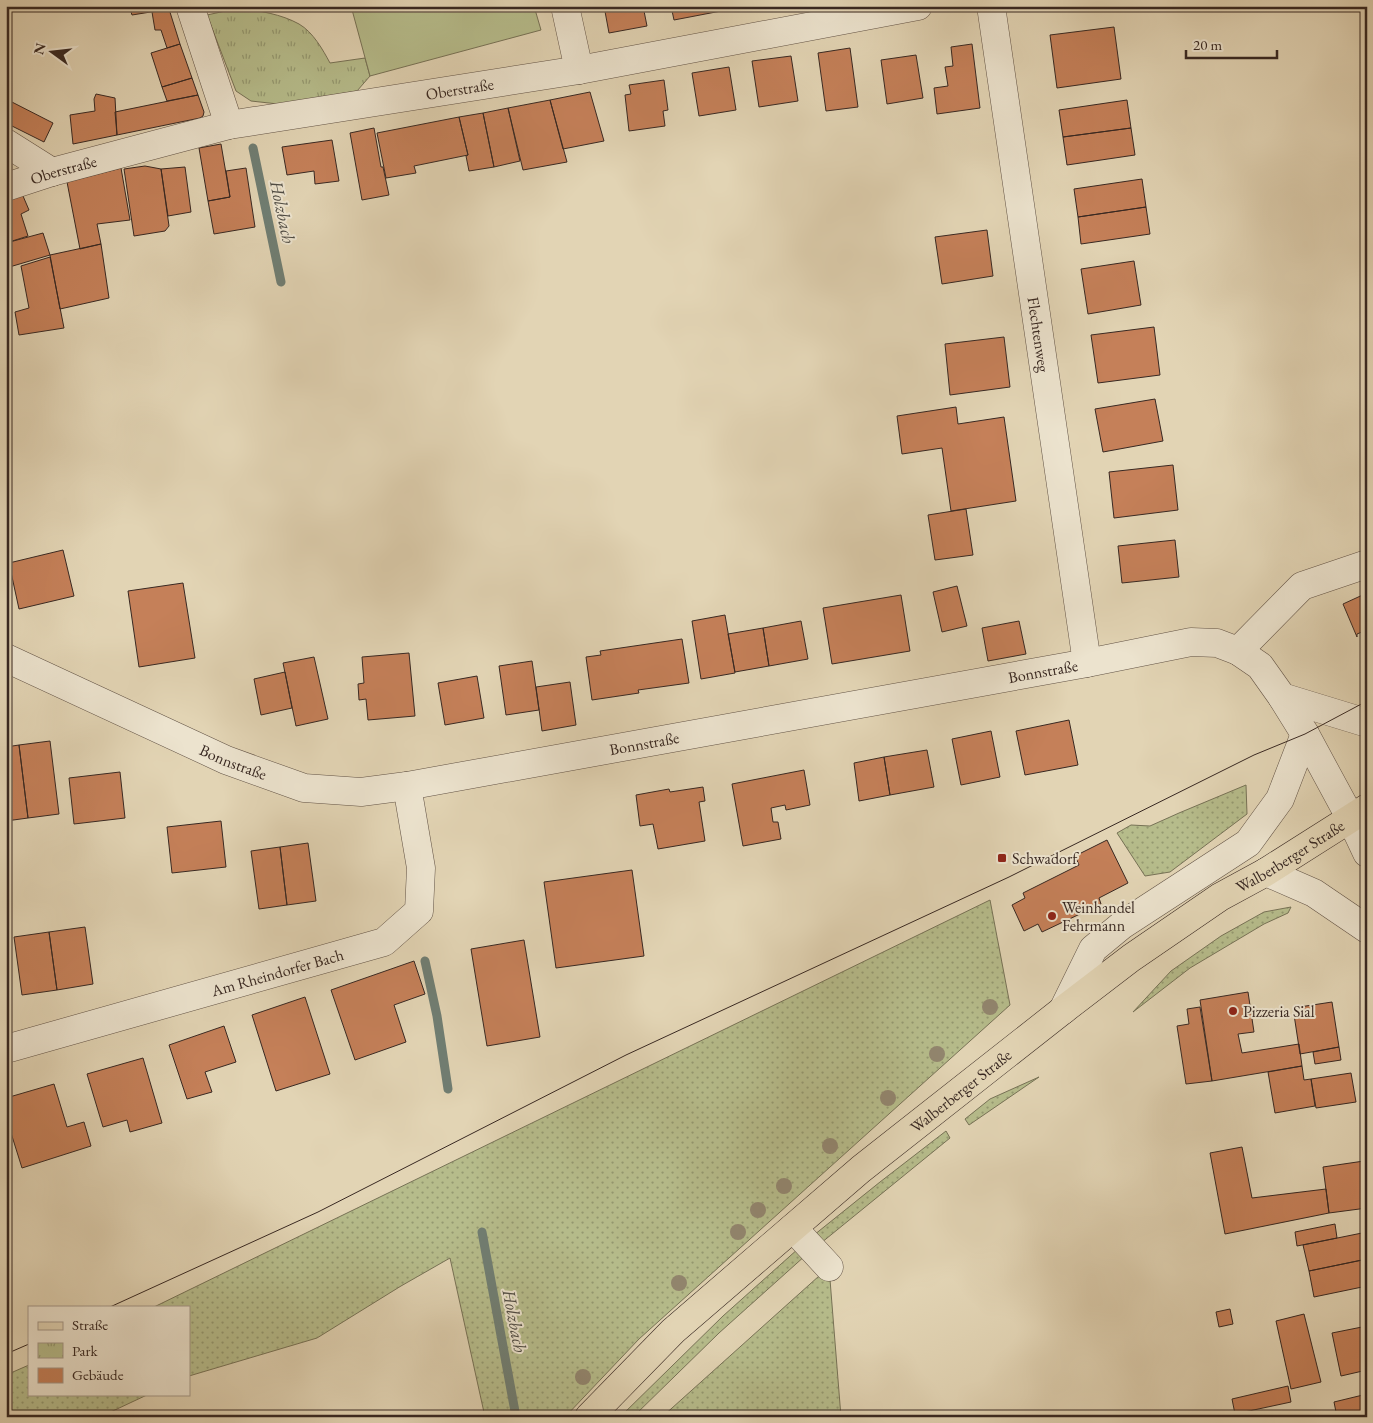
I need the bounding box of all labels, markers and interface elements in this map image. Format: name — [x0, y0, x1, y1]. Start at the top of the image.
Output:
north arrow — [28, 28, 78, 78]
scale bar — [1186, 28, 1277, 60]
text: 20 m — [1193, 35, 1222, 54]
text: N — [29, 40, 50, 56]
street label: Oberstraße — [424, 73, 495, 104]
street label: Oberstraße — [27, 150, 99, 189]
water label: Holzbach — [265, 178, 301, 246]
street label: Flechtenweg — [1023, 295, 1055, 375]
street label: Bonnstraße — [1006, 654, 1079, 688]
street label: Bonnstraße — [608, 726, 681, 760]
street label: Bonnstraße — [196, 739, 270, 784]
street label: Walberberger Straße — [1232, 815, 1348, 897]
place label: Schwadorf — [1012, 848, 1079, 869]
marker: Schwadorf — [996, 852, 1008, 864]
place label: Weinhandel Fehrmann — [1062, 897, 1135, 936]
marker: Weinhandel Fehrmann — [1046, 910, 1058, 922]
street label: Am Rheindorfer Bach — [208, 944, 346, 1001]
place label: Pizzeria Sial — [1243, 1001, 1315, 1022]
marker: Pizzeria Sial — [1227, 1005, 1239, 1017]
street label: Walberberger Straße — [906, 1044, 1015, 1137]
water label: Holzbach — [497, 1287, 532, 1355]
legend — [28, 1306, 190, 1396]
text: Straße — [72, 1315, 108, 1334]
text: Park — [72, 1341, 99, 1360]
text: Gebäude — [72, 1365, 124, 1384]

